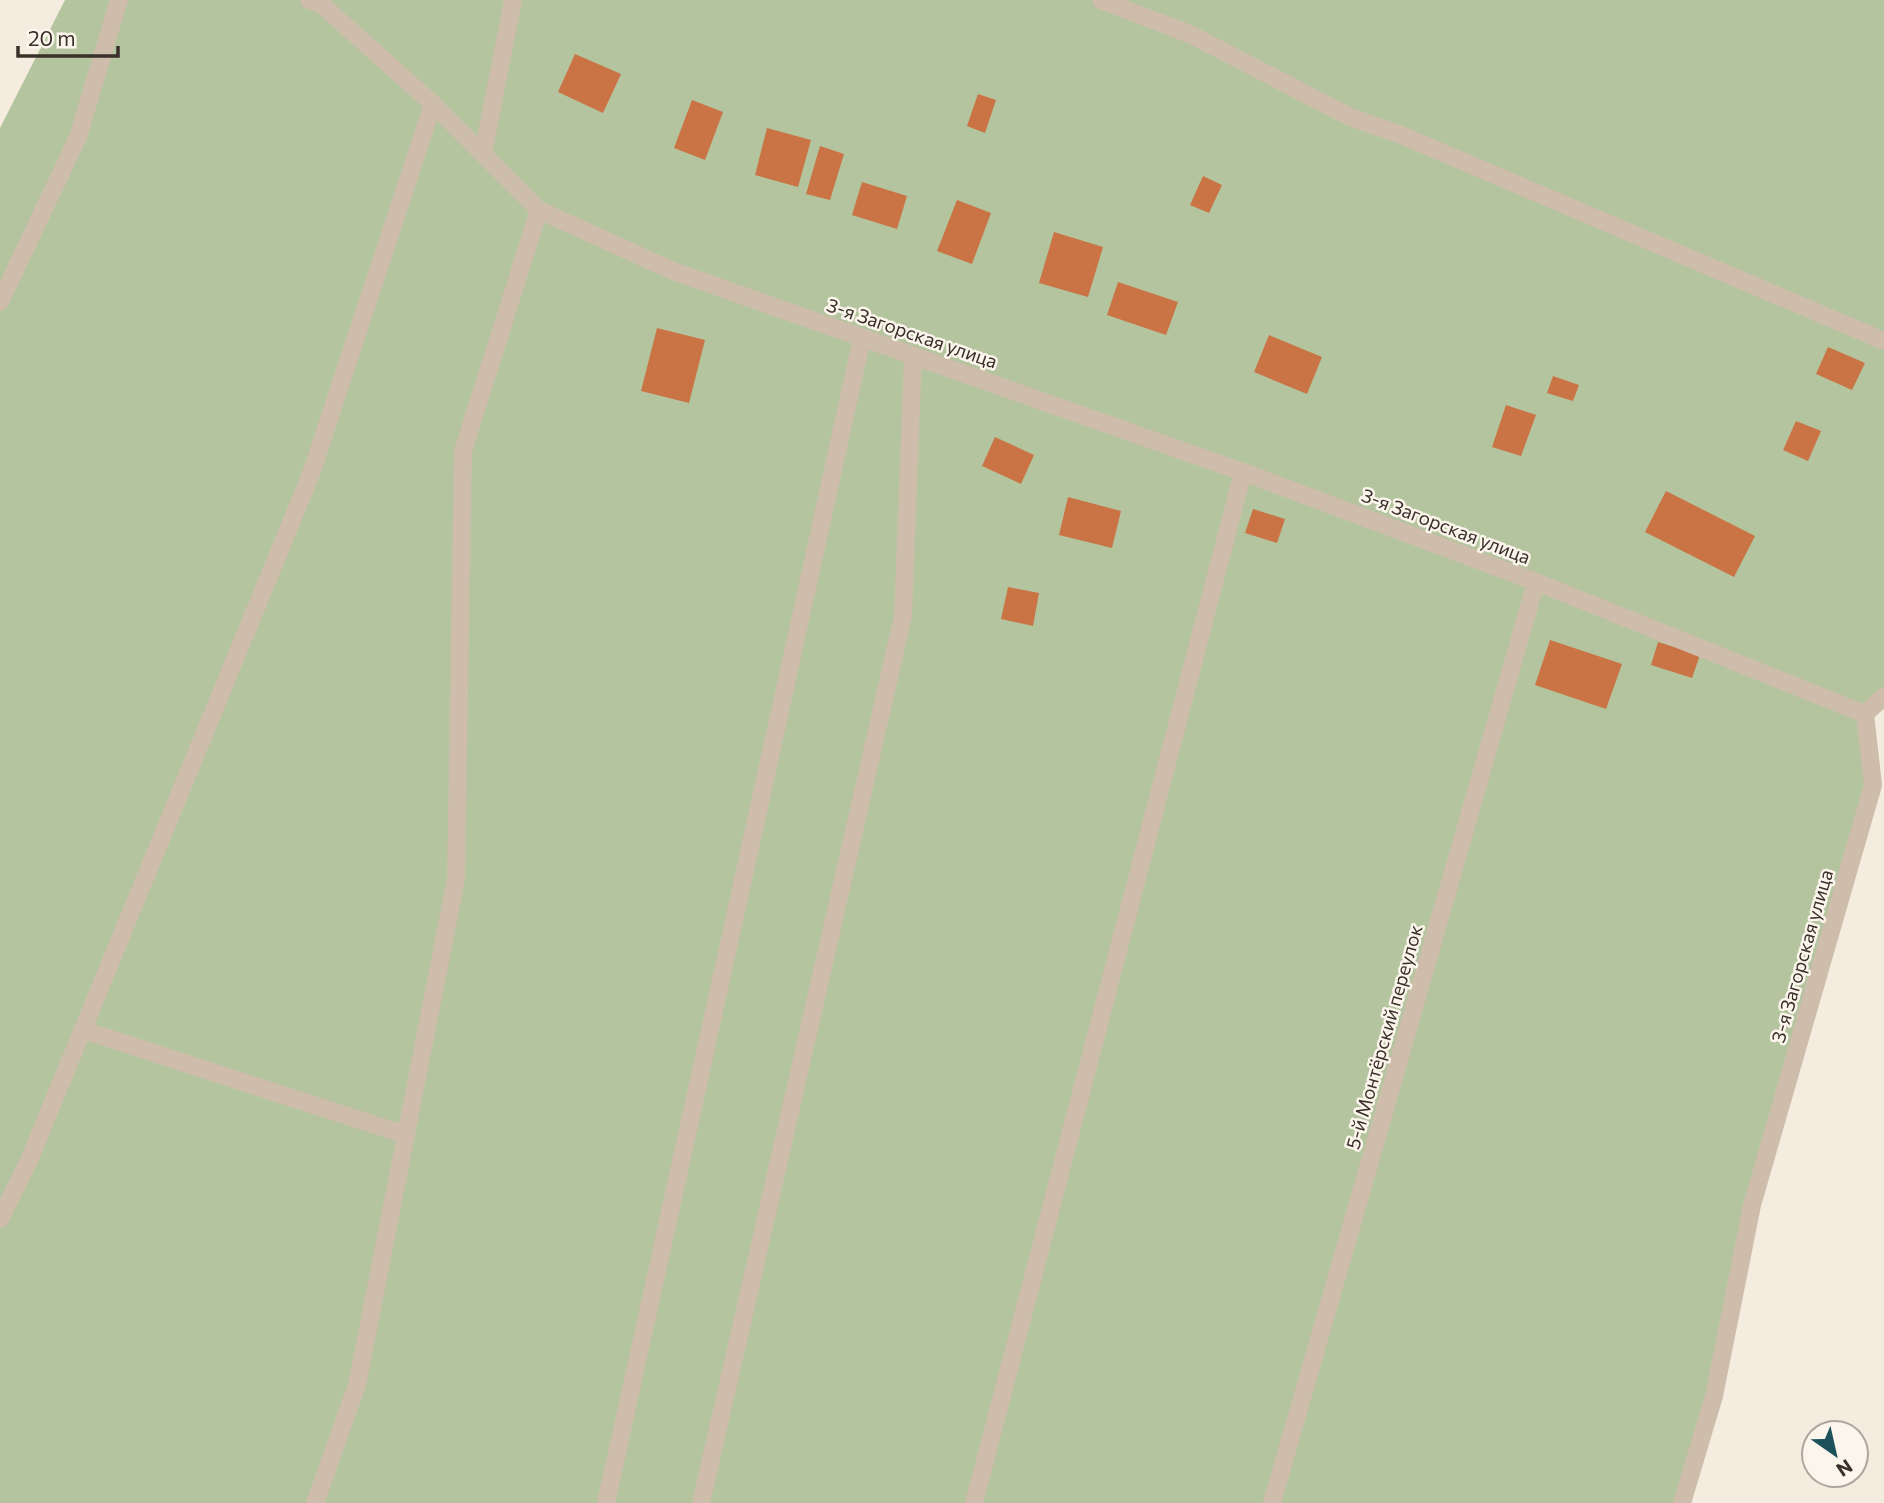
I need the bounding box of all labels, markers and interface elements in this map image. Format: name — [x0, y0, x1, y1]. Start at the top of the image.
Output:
scale bar — [18, 14, 117, 58]
text: 20 m — [28, 25, 76, 50]
street label: 3-я Загорская улица — [824, 293, 1000, 373]
street label: 3-я Загорская улица — [1359, 483, 1534, 568]
street label: 3-я Загорская улица — [1766, 867, 1837, 1045]
street label: 5-й Монтёрский переулок — [1340, 922, 1427, 1152]
north arrow — [1800, 1419, 1870, 1489]
text: N — [1832, 1455, 1857, 1482]

